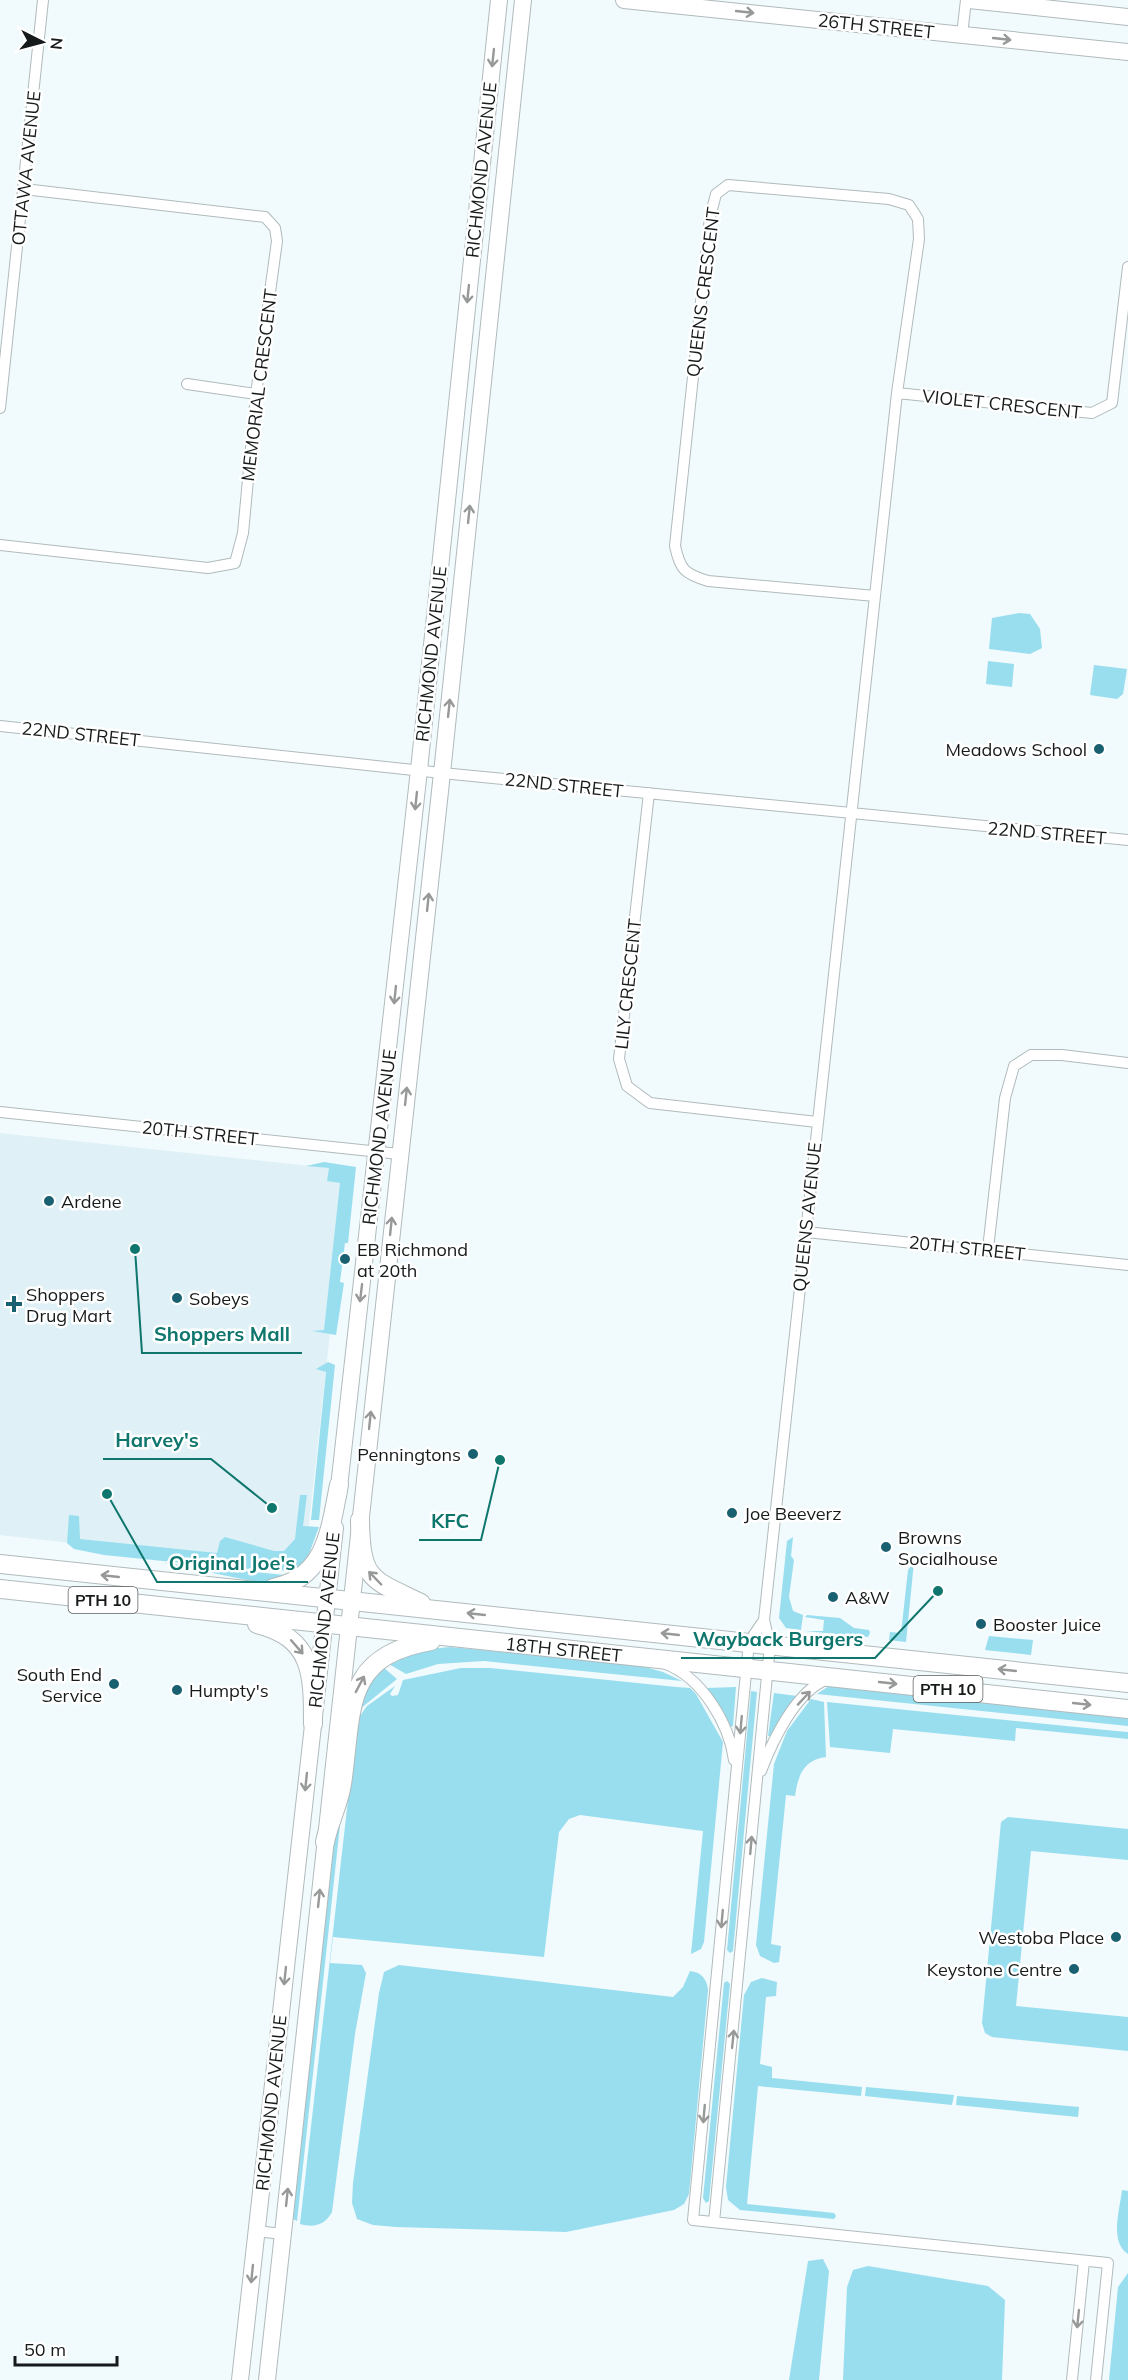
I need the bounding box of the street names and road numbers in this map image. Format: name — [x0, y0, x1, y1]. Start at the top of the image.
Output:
street label: 26TH STREET — [817, 8, 936, 44]
street label: RICHMOND AVENUE — [460, 81, 502, 259]
street label: OTTAWA AVENUE — [6, 89, 46, 247]
street label: QUEENS CRESCENT — [681, 206, 725, 378]
street label: MEMORIAL CRESCENT — [236, 287, 282, 483]
street label: VIOLET CRESCENT — [921, 384, 1083, 424]
street label: RICHMOND AVENUE — [410, 565, 452, 743]
street label: 22ND STREET — [20, 716, 142, 752]
street label: 22ND STREET — [503, 767, 625, 803]
street label: 22ND STREET — [987, 816, 1108, 850]
street label: LILY CRESCENT — [610, 917, 646, 1051]
street label: RICHMOND AVENUE — [357, 1048, 401, 1226]
street label: 20TH STREET — [141, 1115, 260, 1151]
street label: QUEENS AVENUE — [788, 1141, 826, 1293]
street label: 20TH STREET — [908, 1230, 1027, 1266]
street label: RICHMOND AVENUE — [303, 1531, 345, 1709]
road number: PTH 10 — [68, 1587, 138, 1613]
street label: 18TH STREET — [504, 1631, 623, 1667]
road number: PTH 10 — [914, 1676, 982, 1702]
street label: RICHMOND AVENUE — [250, 2014, 292, 2192]

